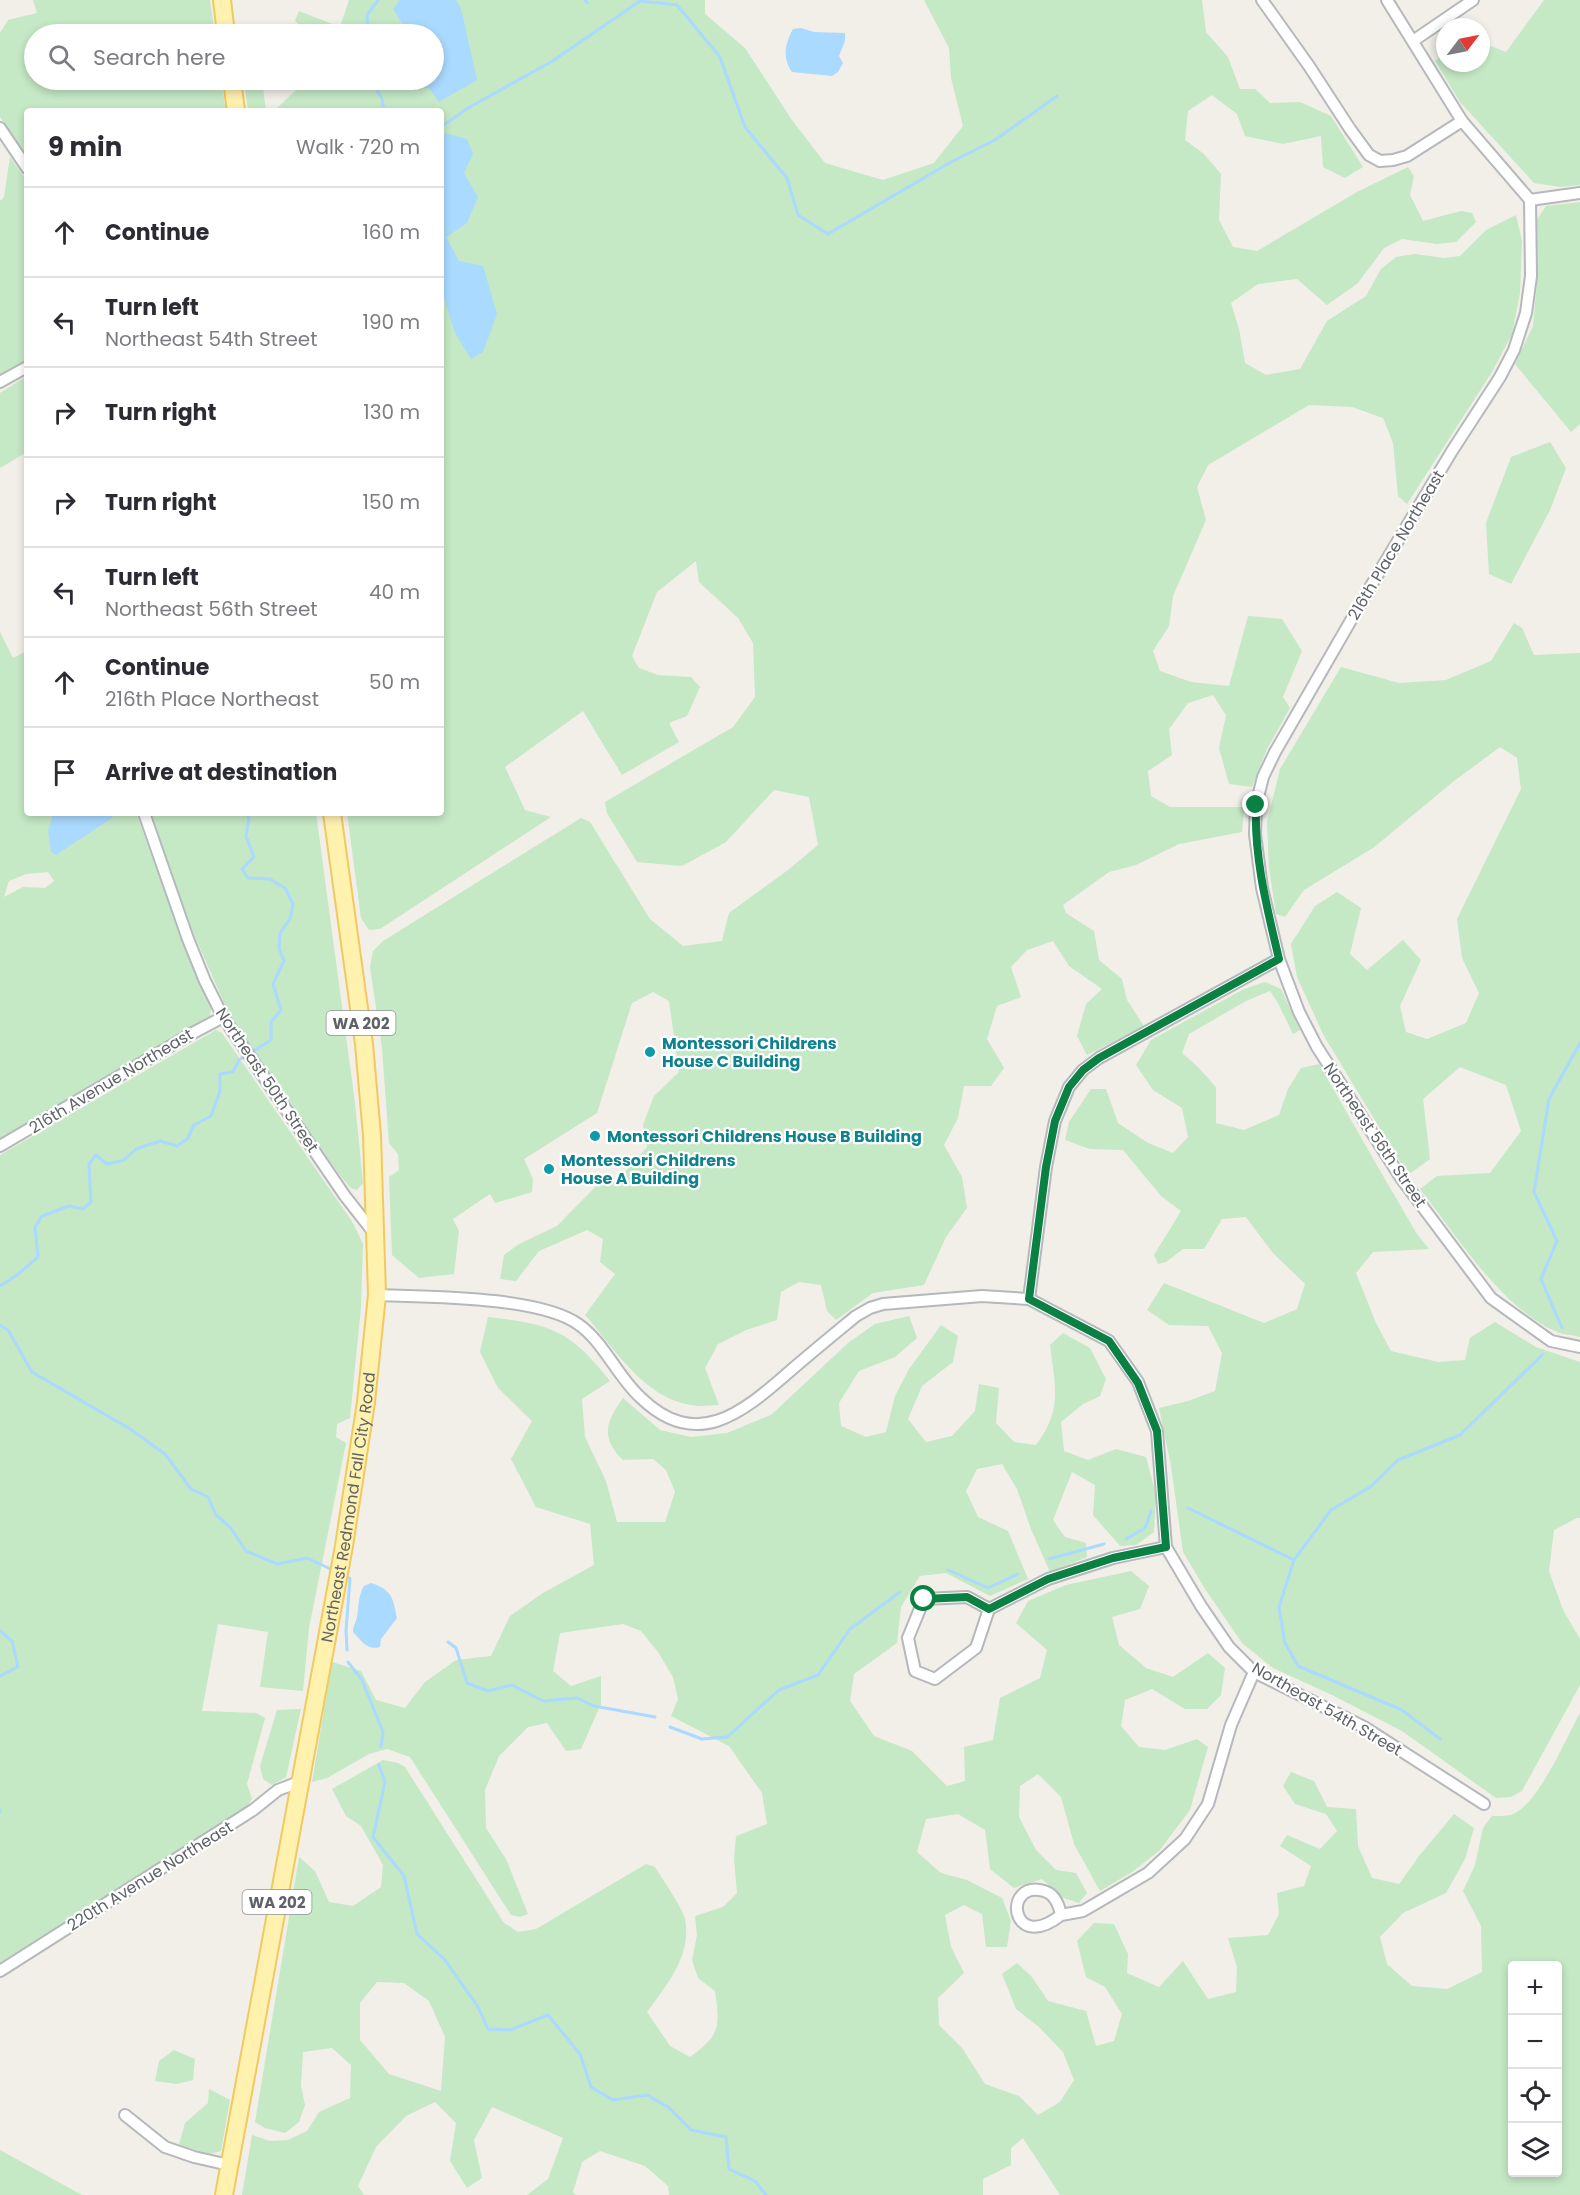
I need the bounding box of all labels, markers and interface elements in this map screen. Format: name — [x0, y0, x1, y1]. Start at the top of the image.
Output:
north arrow — [1436, 18, 1490, 72]
search box — [24, 24, 444, 90]
icon: search — [45, 41, 78, 74]
text: Search here — [93, 42, 226, 73]
text: 9 min — [48, 129, 122, 165]
text: Walk · 720 m — [296, 133, 420, 161]
icon: ahead — [48, 216, 81, 249]
text: Continue — [105, 217, 209, 248]
text: 160 m — [362, 218, 420, 246]
text: Turn left — [105, 292, 199, 323]
icon: left — [48, 306, 81, 339]
text: 190 m — [363, 308, 420, 336]
text: Northeast 54th Street — [105, 325, 318, 353]
icon: right — [48, 396, 81, 429]
text: Turn right — [105, 397, 216, 428]
text: 130 m — [363, 398, 420, 426]
street label: 216th Place Northeast — [1342, 466, 1450, 624]
icon: right — [48, 486, 81, 519]
text: Turn right — [105, 487, 216, 518]
text: 150 m — [363, 488, 420, 516]
text: Turn left — [105, 562, 199, 593]
icon: left — [48, 576, 81, 609]
text: 40 m — [369, 578, 420, 606]
text: Northeast 56th Street — [105, 595, 318, 623]
text: Continue — [105, 652, 209, 683]
icon: ahead — [48, 666, 81, 699]
text: 50 m — [369, 668, 420, 696]
text: 216th Place Northeast — [105, 685, 319, 713]
icon: arrive — [48, 756, 81, 789]
text: Arrive at destination — [105, 757, 337, 788]
route end — [1242, 791, 1268, 817]
street label: Northeast 50th Street — [210, 1003, 324, 1157]
road number: WA 202 — [326, 1011, 395, 1035]
street label: 216th Avenue Northeast — [25, 1023, 197, 1139]
place label: Montessori Childrens House C Building — [662, 1032, 837, 1073]
marker: Montessori Childrens House C Building — [643, 1045, 657, 1059]
street label: Northeast 56th Street — [1318, 1058, 1432, 1212]
place label: Montessori Childrens House B Building — [607, 1125, 922, 1148]
marker: Montessori Childrens House B Building — [588, 1129, 602, 1143]
place label: Montessori Childrens House A Building — [561, 1149, 736, 1190]
marker: Montessori Childrens House A Building — [542, 1162, 556, 1176]
street label: Northeast Redmond Fall City Road — [315, 1371, 381, 1644]
route start — [910, 1585, 936, 1611]
street label: Northeast 54th Street — [1248, 1657, 1407, 1762]
street label: 220th Avenue Northeast — [63, 1815, 237, 1937]
road number: WA 202 — [242, 1890, 312, 1914]
map controls — [1508, 1961, 1562, 2177]
button: + — [1508, 1961, 1562, 2015]
button: − — [1508, 2015, 1562, 2069]
button: locate — [1508, 2069, 1562, 2123]
button: layers — [1508, 2123, 1562, 2177]

